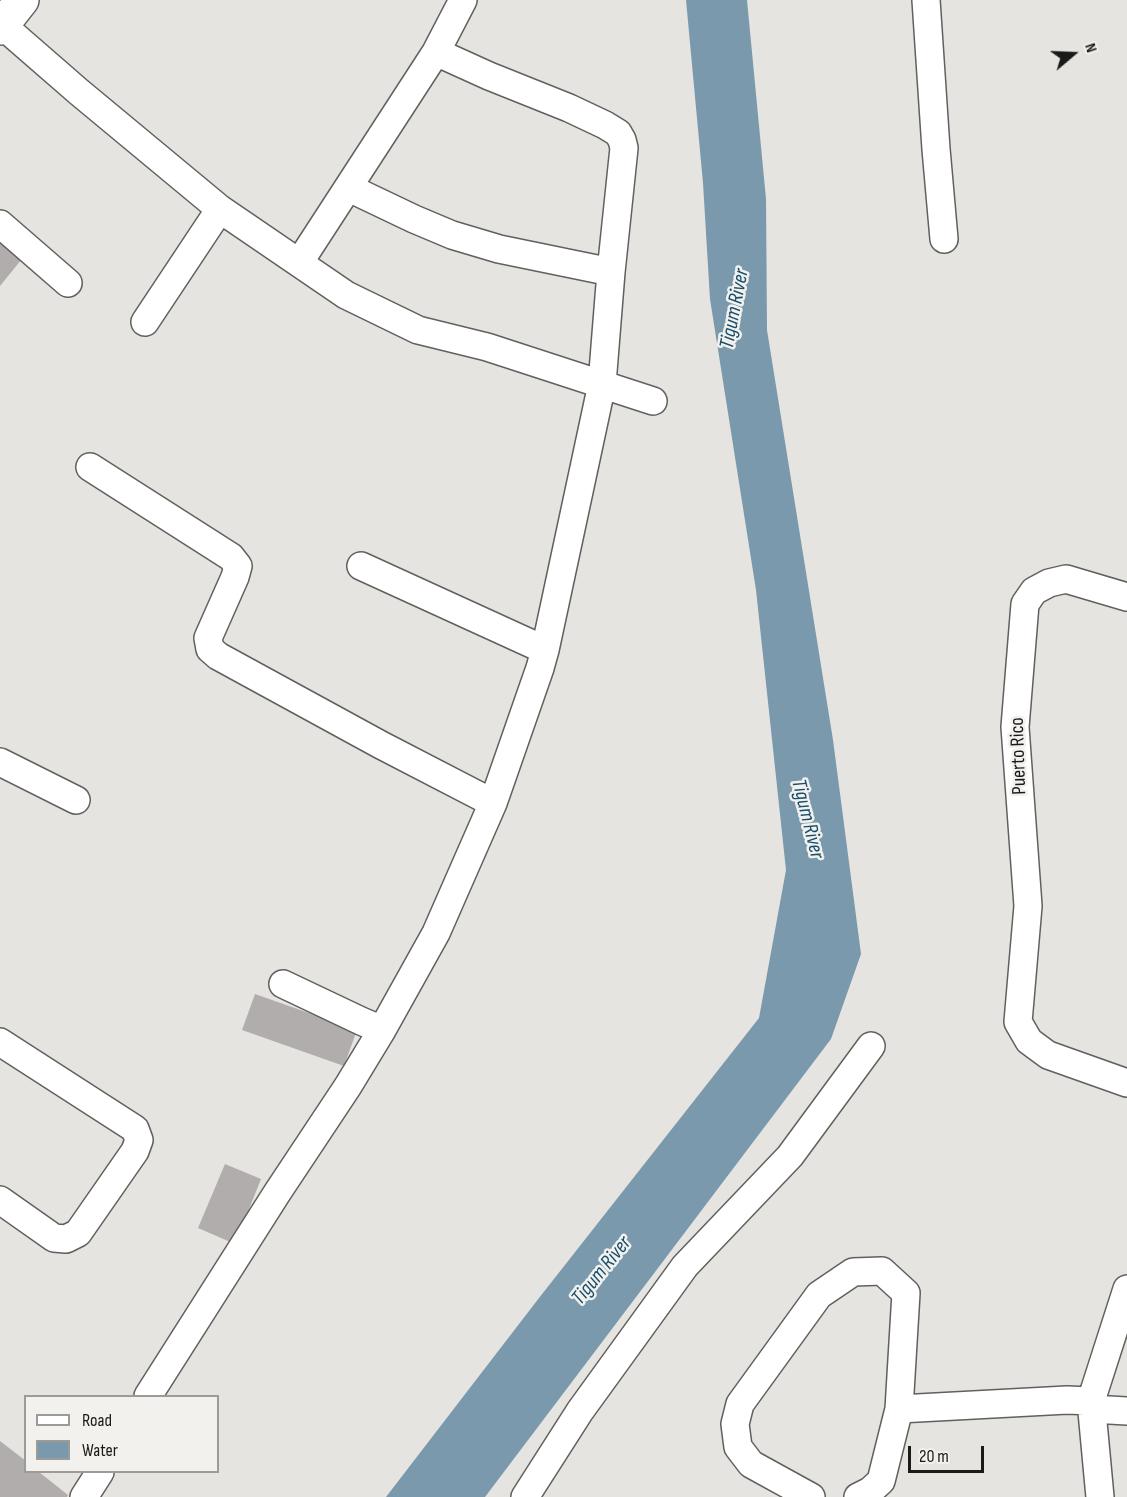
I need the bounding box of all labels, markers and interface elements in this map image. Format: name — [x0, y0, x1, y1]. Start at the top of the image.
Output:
north arrow — [1043, 24, 1103, 84]
text: N — [1080, 41, 1101, 55]
water label: Tigum River — [715, 267, 755, 351]
street label: Puerto Rico — [1006, 717, 1032, 795]
water label: Tigum River — [785, 777, 829, 861]
water label: Tigum River — [567, 1232, 637, 1310]
legend — [24, 1395, 219, 1473]
text: Road — [82, 1410, 112, 1431]
scale bar — [911, 1434, 988, 1472]
text: Water — [82, 1440, 118, 1461]
text: 20 m — [919, 1446, 949, 1467]

